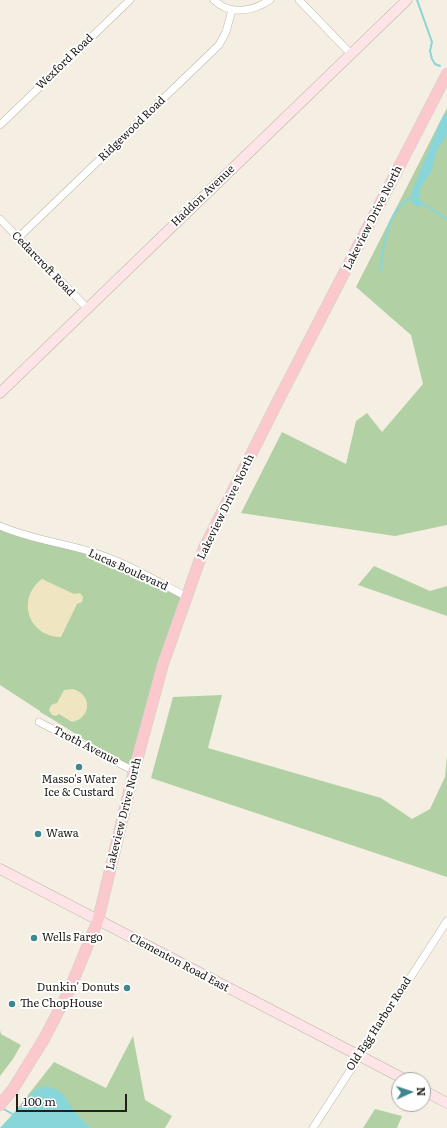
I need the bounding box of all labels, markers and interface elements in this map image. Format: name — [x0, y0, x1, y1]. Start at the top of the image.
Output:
street label: Wexford Road — [34, 31, 96, 93]
street label: Ridgewood Road — [96, 94, 168, 164]
street label: Haddon Avenue — [169, 163, 237, 229]
street label: Lakeview Drive North — [341, 164, 405, 272]
street label: Cedarcroft Road — [9, 229, 77, 299]
street label: Lakeview Drive North — [195, 452, 257, 562]
street label: Lucas Boulevard — [86, 546, 170, 594]
street label: Troth Avenue — [51, 724, 121, 768]
street label: Lakeview Drive North — [104, 756, 144, 872]
marker: Masso's Water Ice & Custard — [74, 762, 84, 772]
place label: Masso's Water Ice & Custard — [42, 773, 116, 799]
place label: Wawa — [46, 827, 79, 841]
marker: Wawa — [33, 829, 43, 839]
place label: Wells Fargo — [42, 931, 103, 945]
street label: Clementon Road East — [127, 931, 231, 995]
marker: Wells Fargo — [29, 933, 39, 943]
street label: Old Egg Harbor Road — [344, 975, 414, 1073]
place label: Dunkin' Donuts — [37, 981, 119, 995]
marker: Dunkin' Donuts — [122, 983, 132, 993]
place label: The ChopHouse — [20, 997, 102, 1011]
marker: The ChopHouse — [7, 999, 17, 1009]
north arrow — [391, 1072, 431, 1112]
scale bar — [18, 1086, 129, 1112]
text: N — [414, 1086, 430, 1096]
text: 100 m — [23, 1092, 56, 1110]

